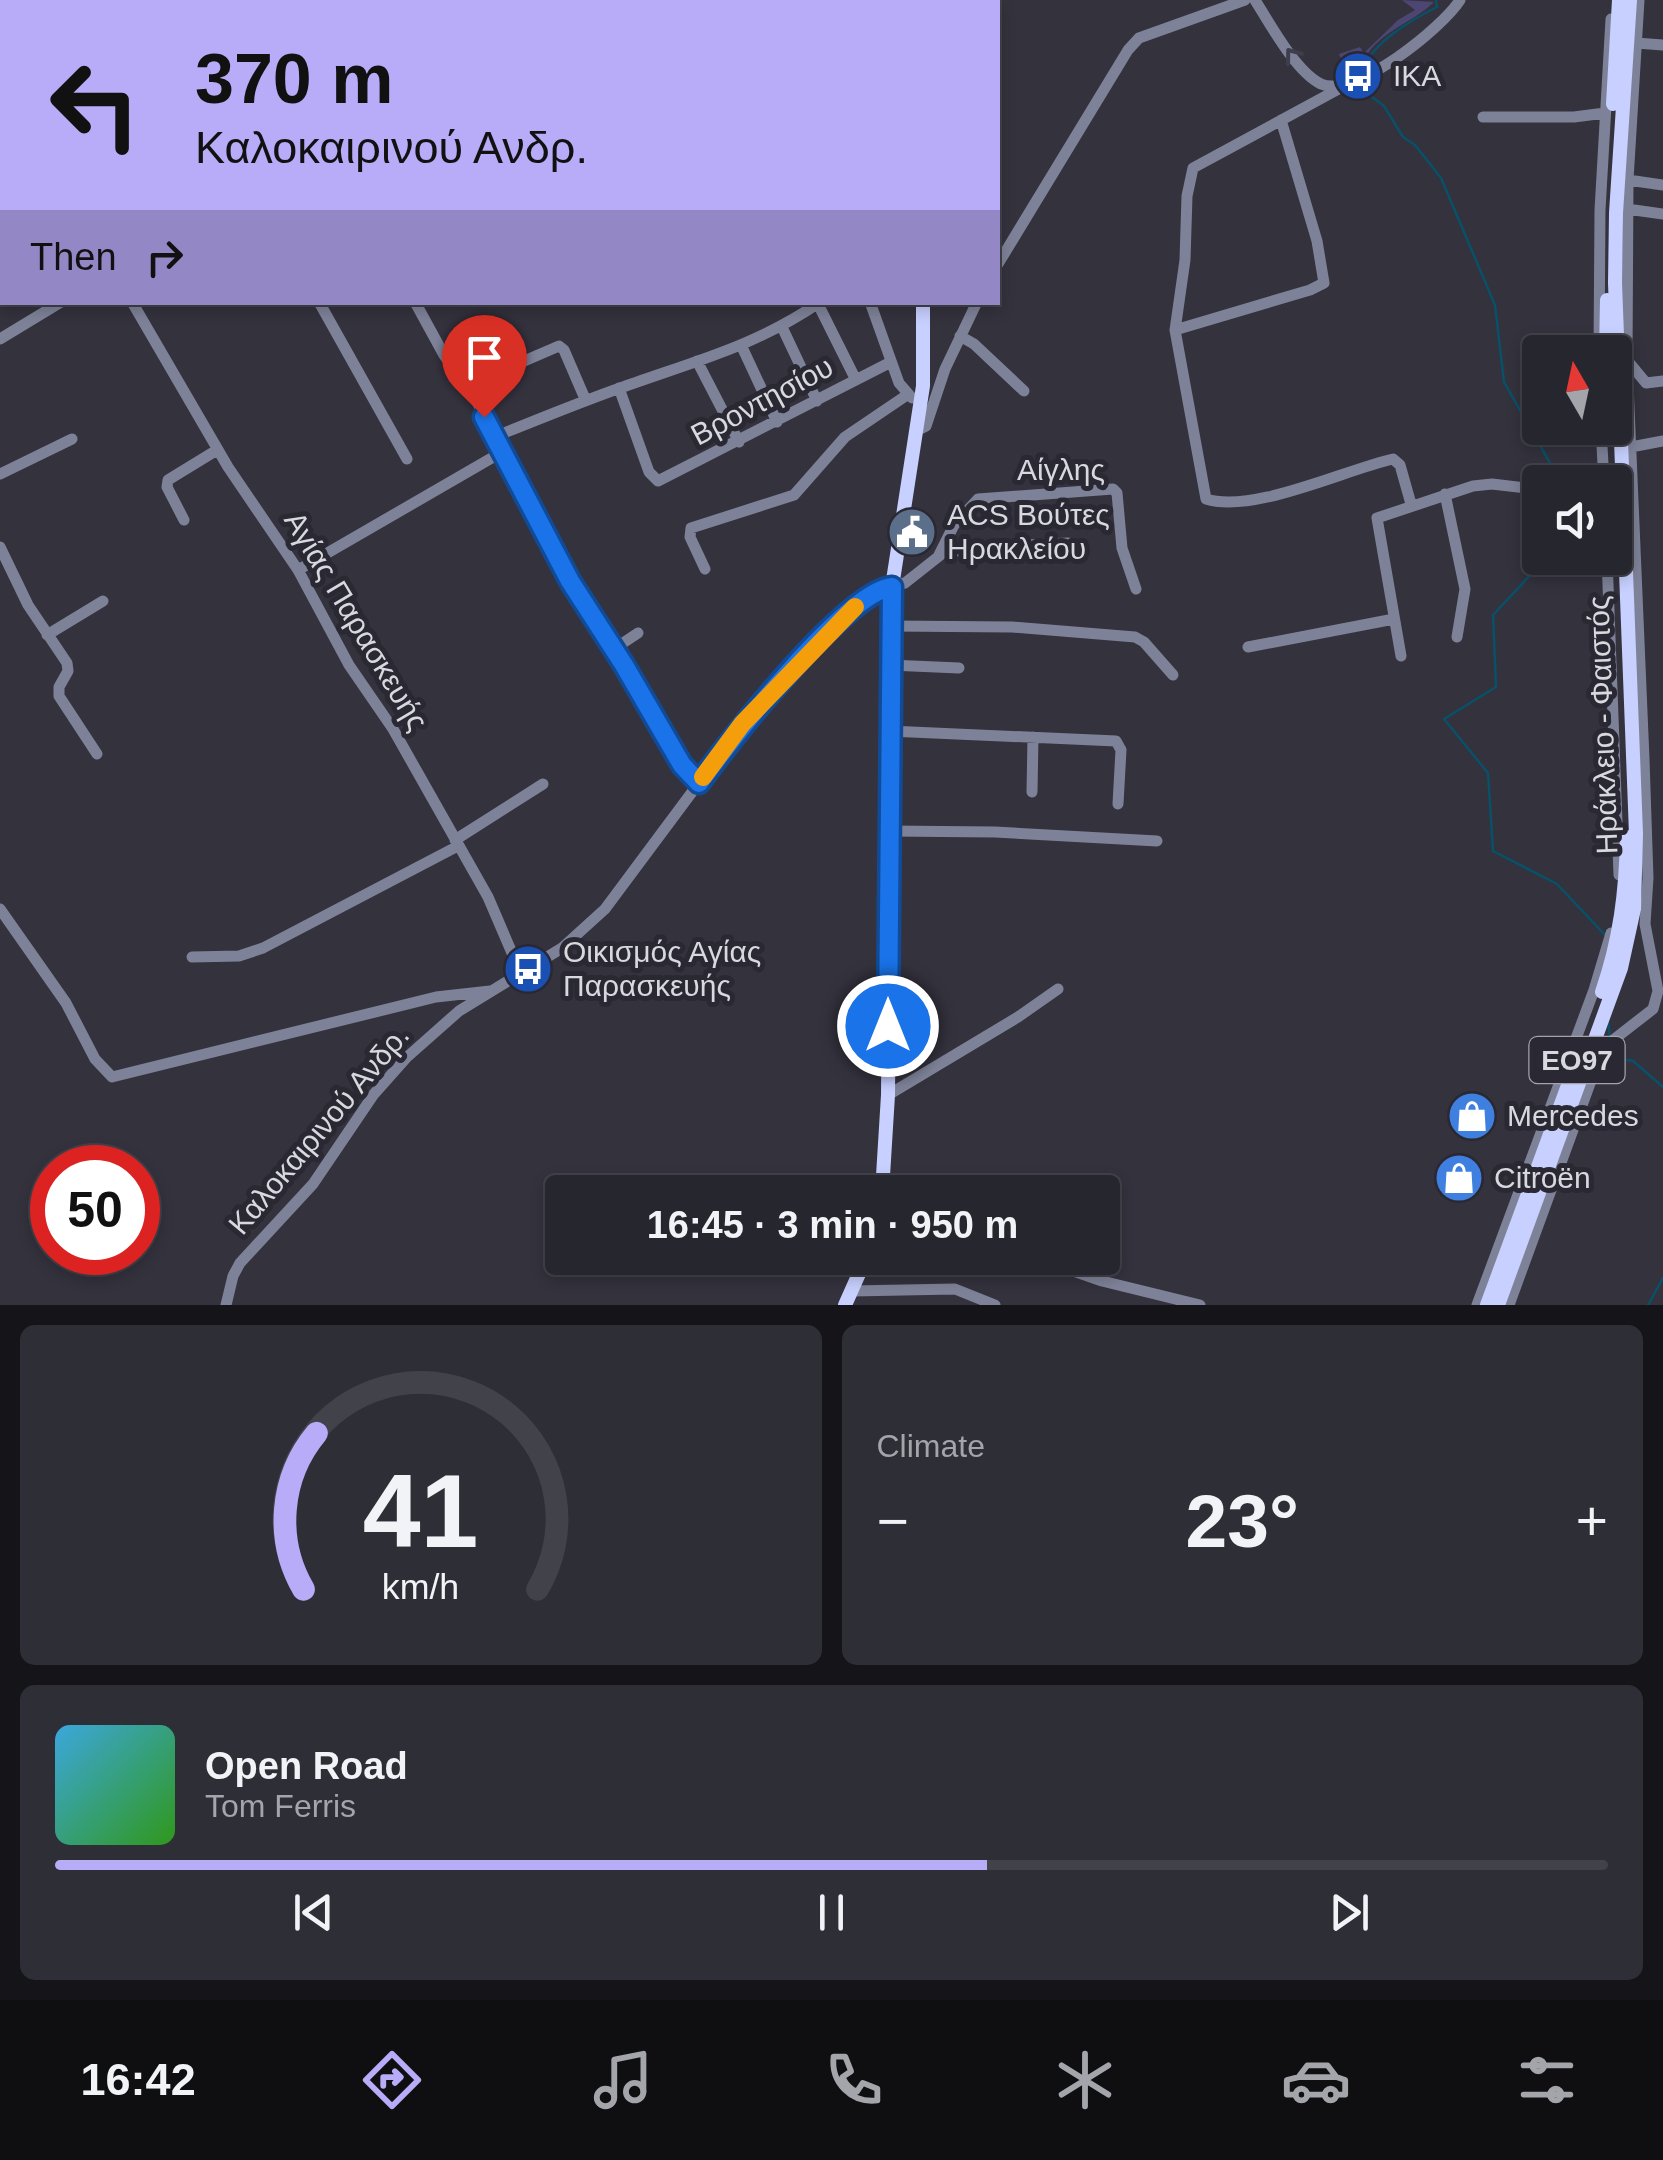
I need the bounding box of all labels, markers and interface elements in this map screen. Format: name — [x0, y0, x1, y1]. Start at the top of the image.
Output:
icon: left — [30, 40, 160, 170]
text: 370 m — [195, 40, 393, 118]
one-way arrow — [1287, 48, 1304, 66]
bus stop icon: IKA — [1332, 50, 1384, 102]
place label: IKA — [1393, 59, 1441, 92]
text: Καλοκαιρινού Ανδρ. — [195, 122, 588, 173]
icon: right — [137, 230, 192, 285]
text: Then — [30, 236, 117, 278]
pin — [442, 315, 527, 418]
icon: arrive — [457, 330, 512, 385]
north arrow — [1522, 335, 1632, 445]
map controls — [1522, 335, 1632, 575]
street label: Βροντησίου — [685, 349, 838, 452]
street label: Αίγλης — [1017, 453, 1105, 486]
button: sound — [1522, 465, 1632, 575]
place label: ACS Βούτες Ηρακλείου — [947, 498, 1110, 565]
street label: Αγίας Παρασκευής — [278, 505, 435, 736]
public building icon: ACS Βούτες Ηρακλείου — [886, 506, 938, 558]
street label: Ηράκλειο - Φαιστός — [1581, 595, 1624, 855]
place label: Οικισμός Αγίας Παρασκευής — [563, 935, 761, 1002]
bus stop icon: Οικισμός Αγίας Παρασκευής — [502, 943, 554, 995]
position arrow — [836, 974, 940, 1078]
street label: Καλοκαιρινού Ανδρ. — [222, 1019, 415, 1241]
road number: ΕΟ97 — [1530, 1037, 1624, 1083]
shop icon: Mercedes — [1446, 1090, 1498, 1142]
place label: Mercedes — [1507, 1099, 1639, 1132]
speed limit sign: 50 — [30, 1145, 160, 1275]
shop icon: Citroën — [1433, 1152, 1485, 1204]
place label: Citroën — [1494, 1161, 1591, 1194]
text: 16:45 · 3 min · 950 m — [647, 1204, 1018, 1246]
text: Climate — [877, 1428, 985, 1464]
text: 41 — [363, 1453, 479, 1569]
text: 23° — [1186, 1479, 1299, 1563]
text: − — [877, 1490, 909, 1552]
text: + — [1576, 1490, 1608, 1552]
text: km/h — [382, 1567, 459, 1607]
text: Open Road — [205, 1745, 408, 1787]
text: Tom Ferris — [205, 1788, 356, 1824]
icon: previous — [286, 1885, 341, 1940]
icon: pause — [804, 1885, 859, 1940]
icon: next — [1322, 1885, 1377, 1940]
icon: directions — [357, 2045, 427, 2115]
icon: music — [588, 2045, 658, 2115]
icon: phone — [819, 2045, 889, 2115]
icon: climate — [1050, 2045, 1120, 2115]
icon: car — [1281, 2045, 1351, 2115]
icon: filters — [1512, 2045, 1582, 2115]
text: 16:42 — [81, 2054, 196, 2105]

